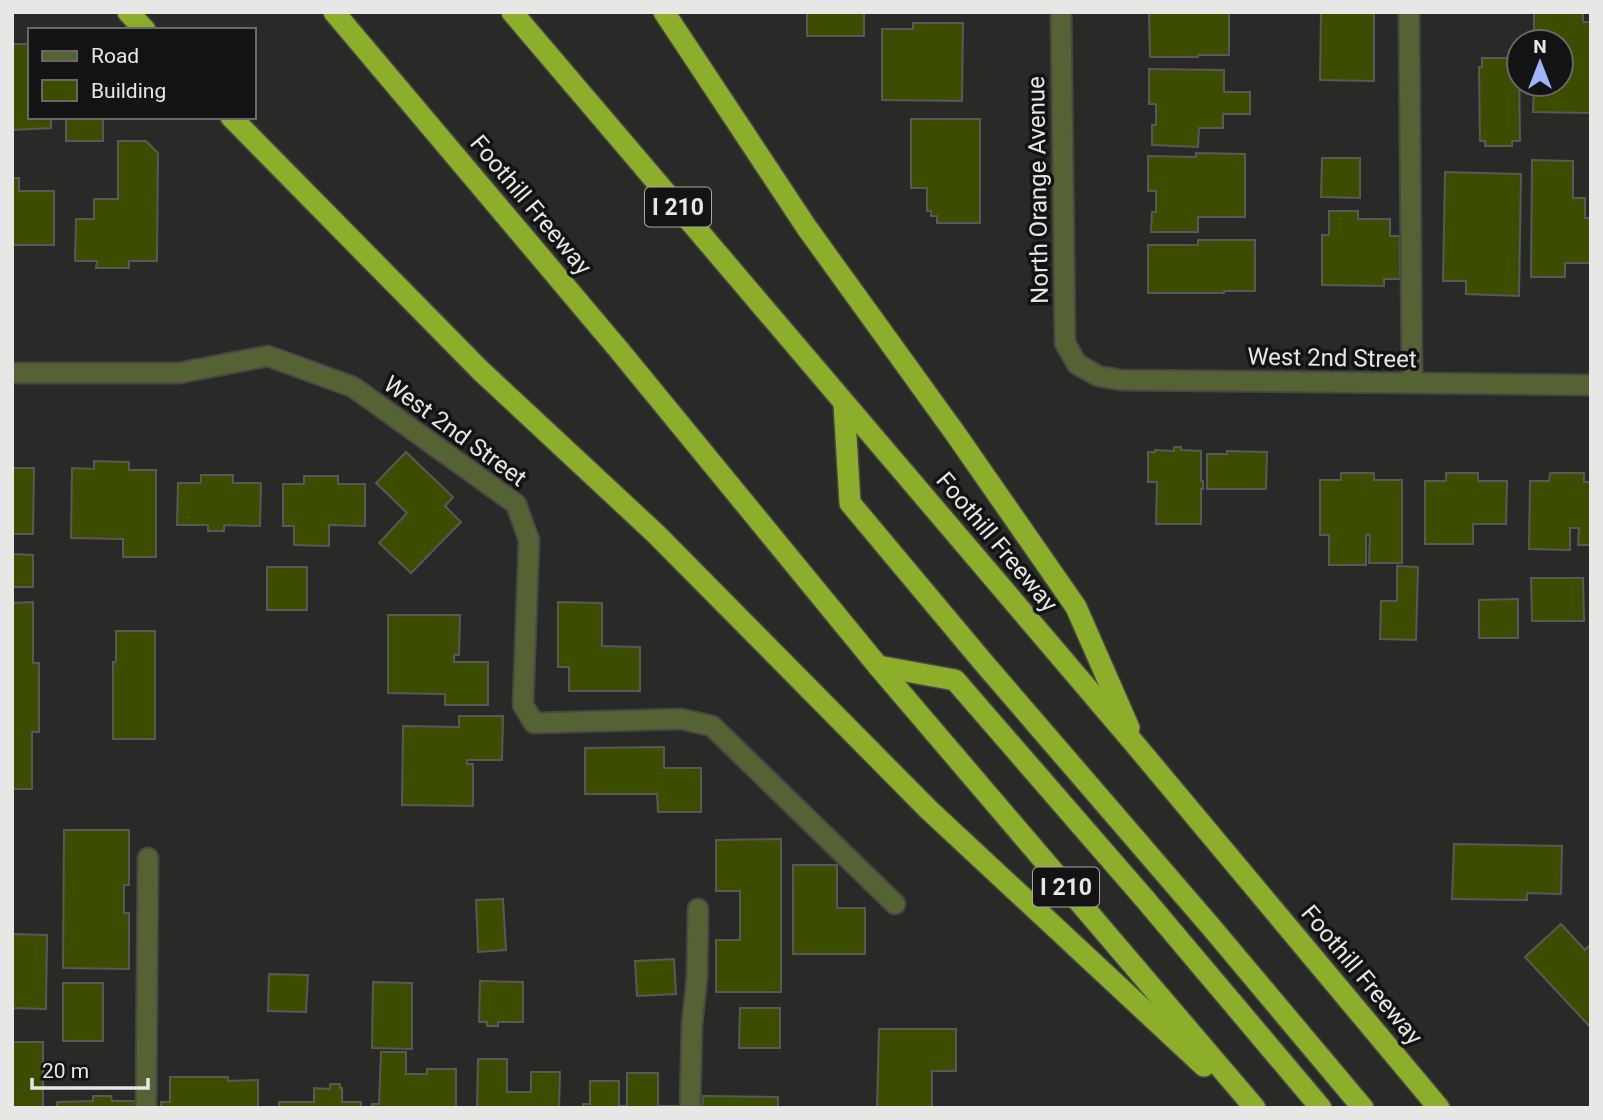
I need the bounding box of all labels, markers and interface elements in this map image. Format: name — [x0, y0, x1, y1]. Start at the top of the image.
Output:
legend — [28, 28, 256, 119]
north arrow — [1505, 28, 1575, 98]
text: N — [1533, 35, 1547, 58]
text: Road — [91, 44, 139, 68]
street label: North Orange Avenue — [1022, 76, 1054, 304]
text: Building — [91, 79, 166, 103]
street label: Foothill Freeway — [465, 130, 598, 281]
road number: I 210 — [645, 188, 711, 227]
street label: West 2nd Street — [1247, 343, 1417, 373]
street label: West 2nd Street — [378, 370, 532, 492]
street label: Foothill Freeway — [931, 467, 1064, 618]
road number: I 210 — [1033, 867, 1099, 906]
street label: Foothill Freeway — [1296, 900, 1429, 1051]
scale bar — [32, 1046, 147, 1090]
text: 20 m — [42, 1059, 89, 1083]

